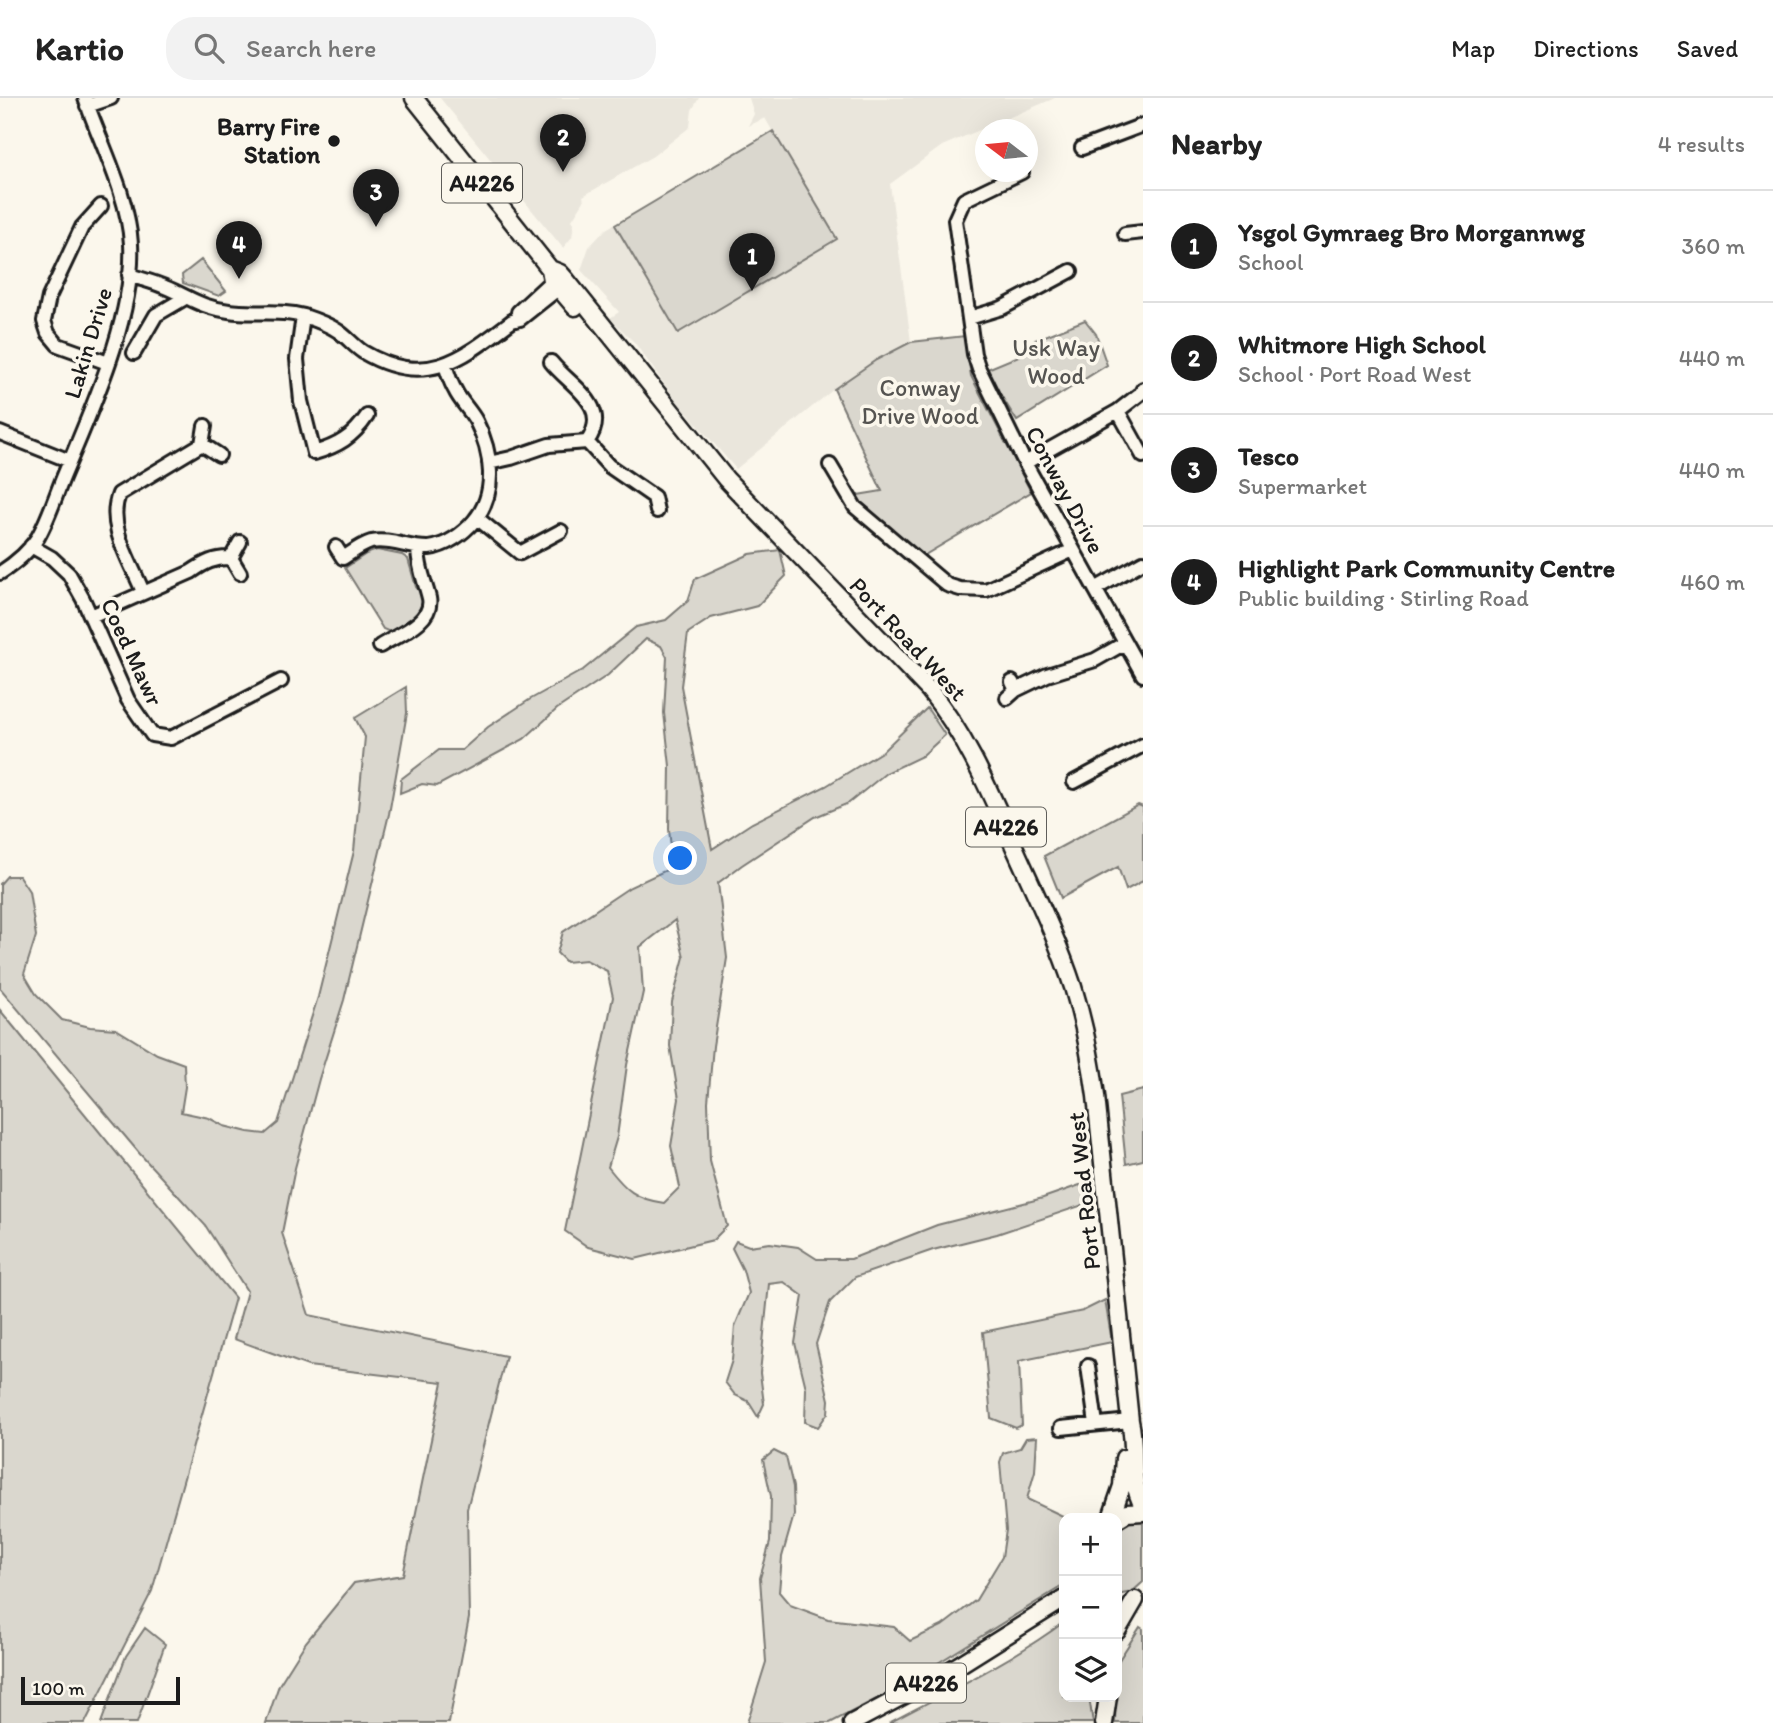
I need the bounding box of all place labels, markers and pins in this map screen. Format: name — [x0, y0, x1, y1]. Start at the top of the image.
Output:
place label: Barry Fire Station — [217, 112, 320, 169]
pin: 2 — [540, 114, 586, 172]
marker: Barry Fire Station — [326, 133, 342, 149]
pin: 3 — [353, 169, 399, 227]
pin: 4 — [216, 221, 262, 279]
pin: 1 — [729, 233, 775, 291]

